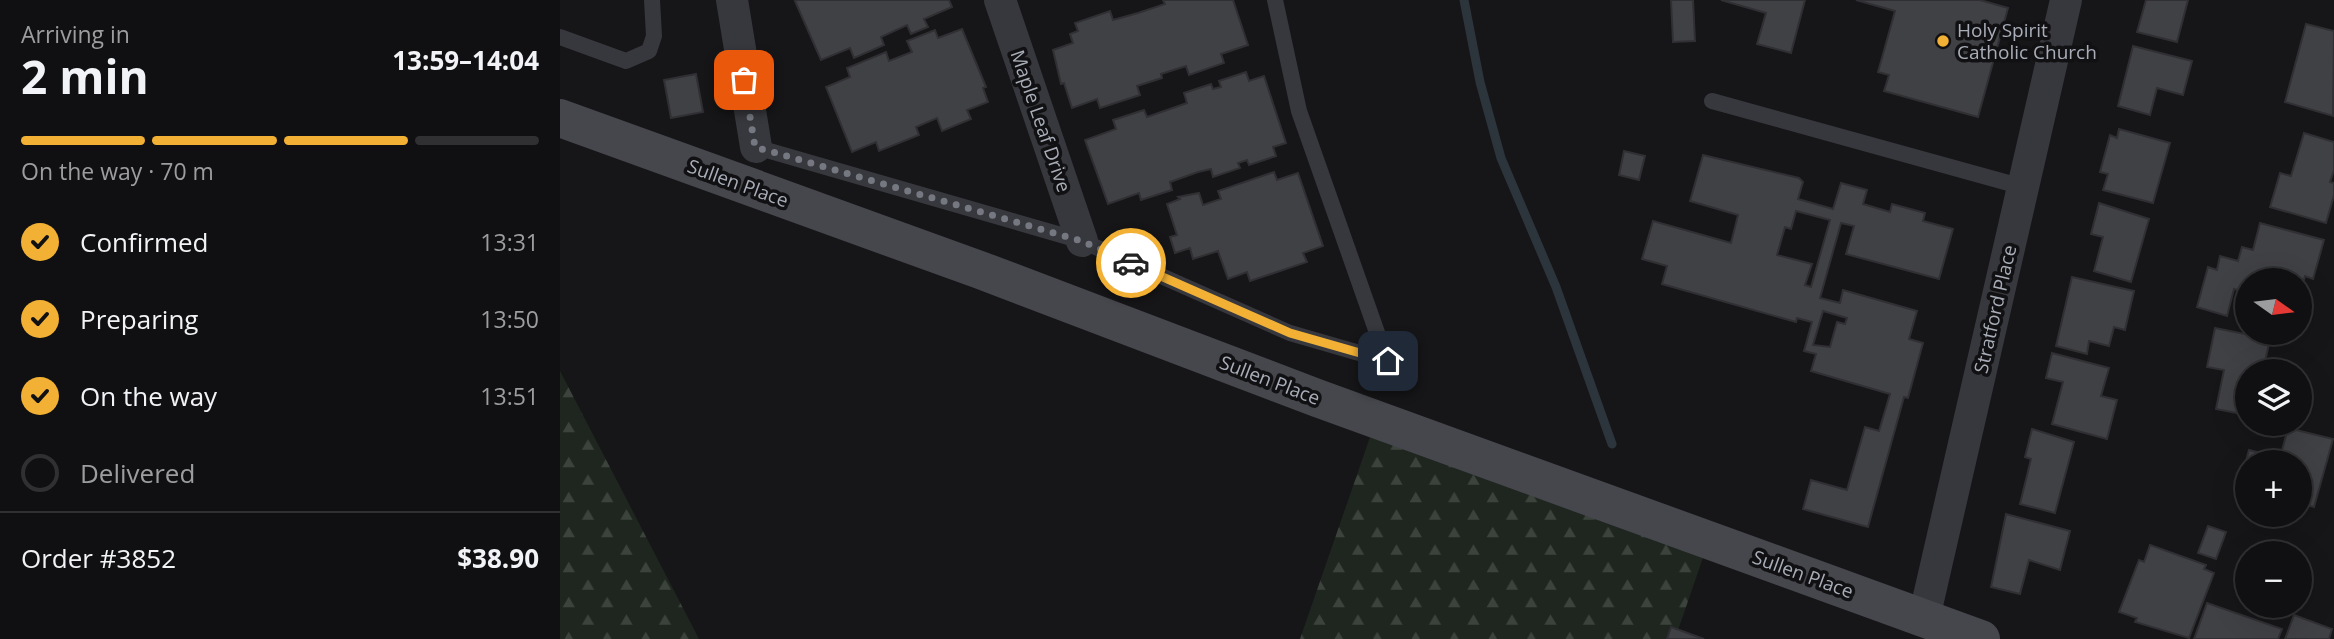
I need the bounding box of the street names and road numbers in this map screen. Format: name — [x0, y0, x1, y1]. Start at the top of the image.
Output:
street label: Maple Leaf Drive — [1005, 46, 1077, 196]
street label: Sullen Place — [684, 153, 792, 213]
street label: Stratford Place — [1968, 242, 2022, 376]
street label: Sullen Place — [1216, 349, 1324, 411]
street label: Sullen Place — [1749, 544, 1857, 604]

